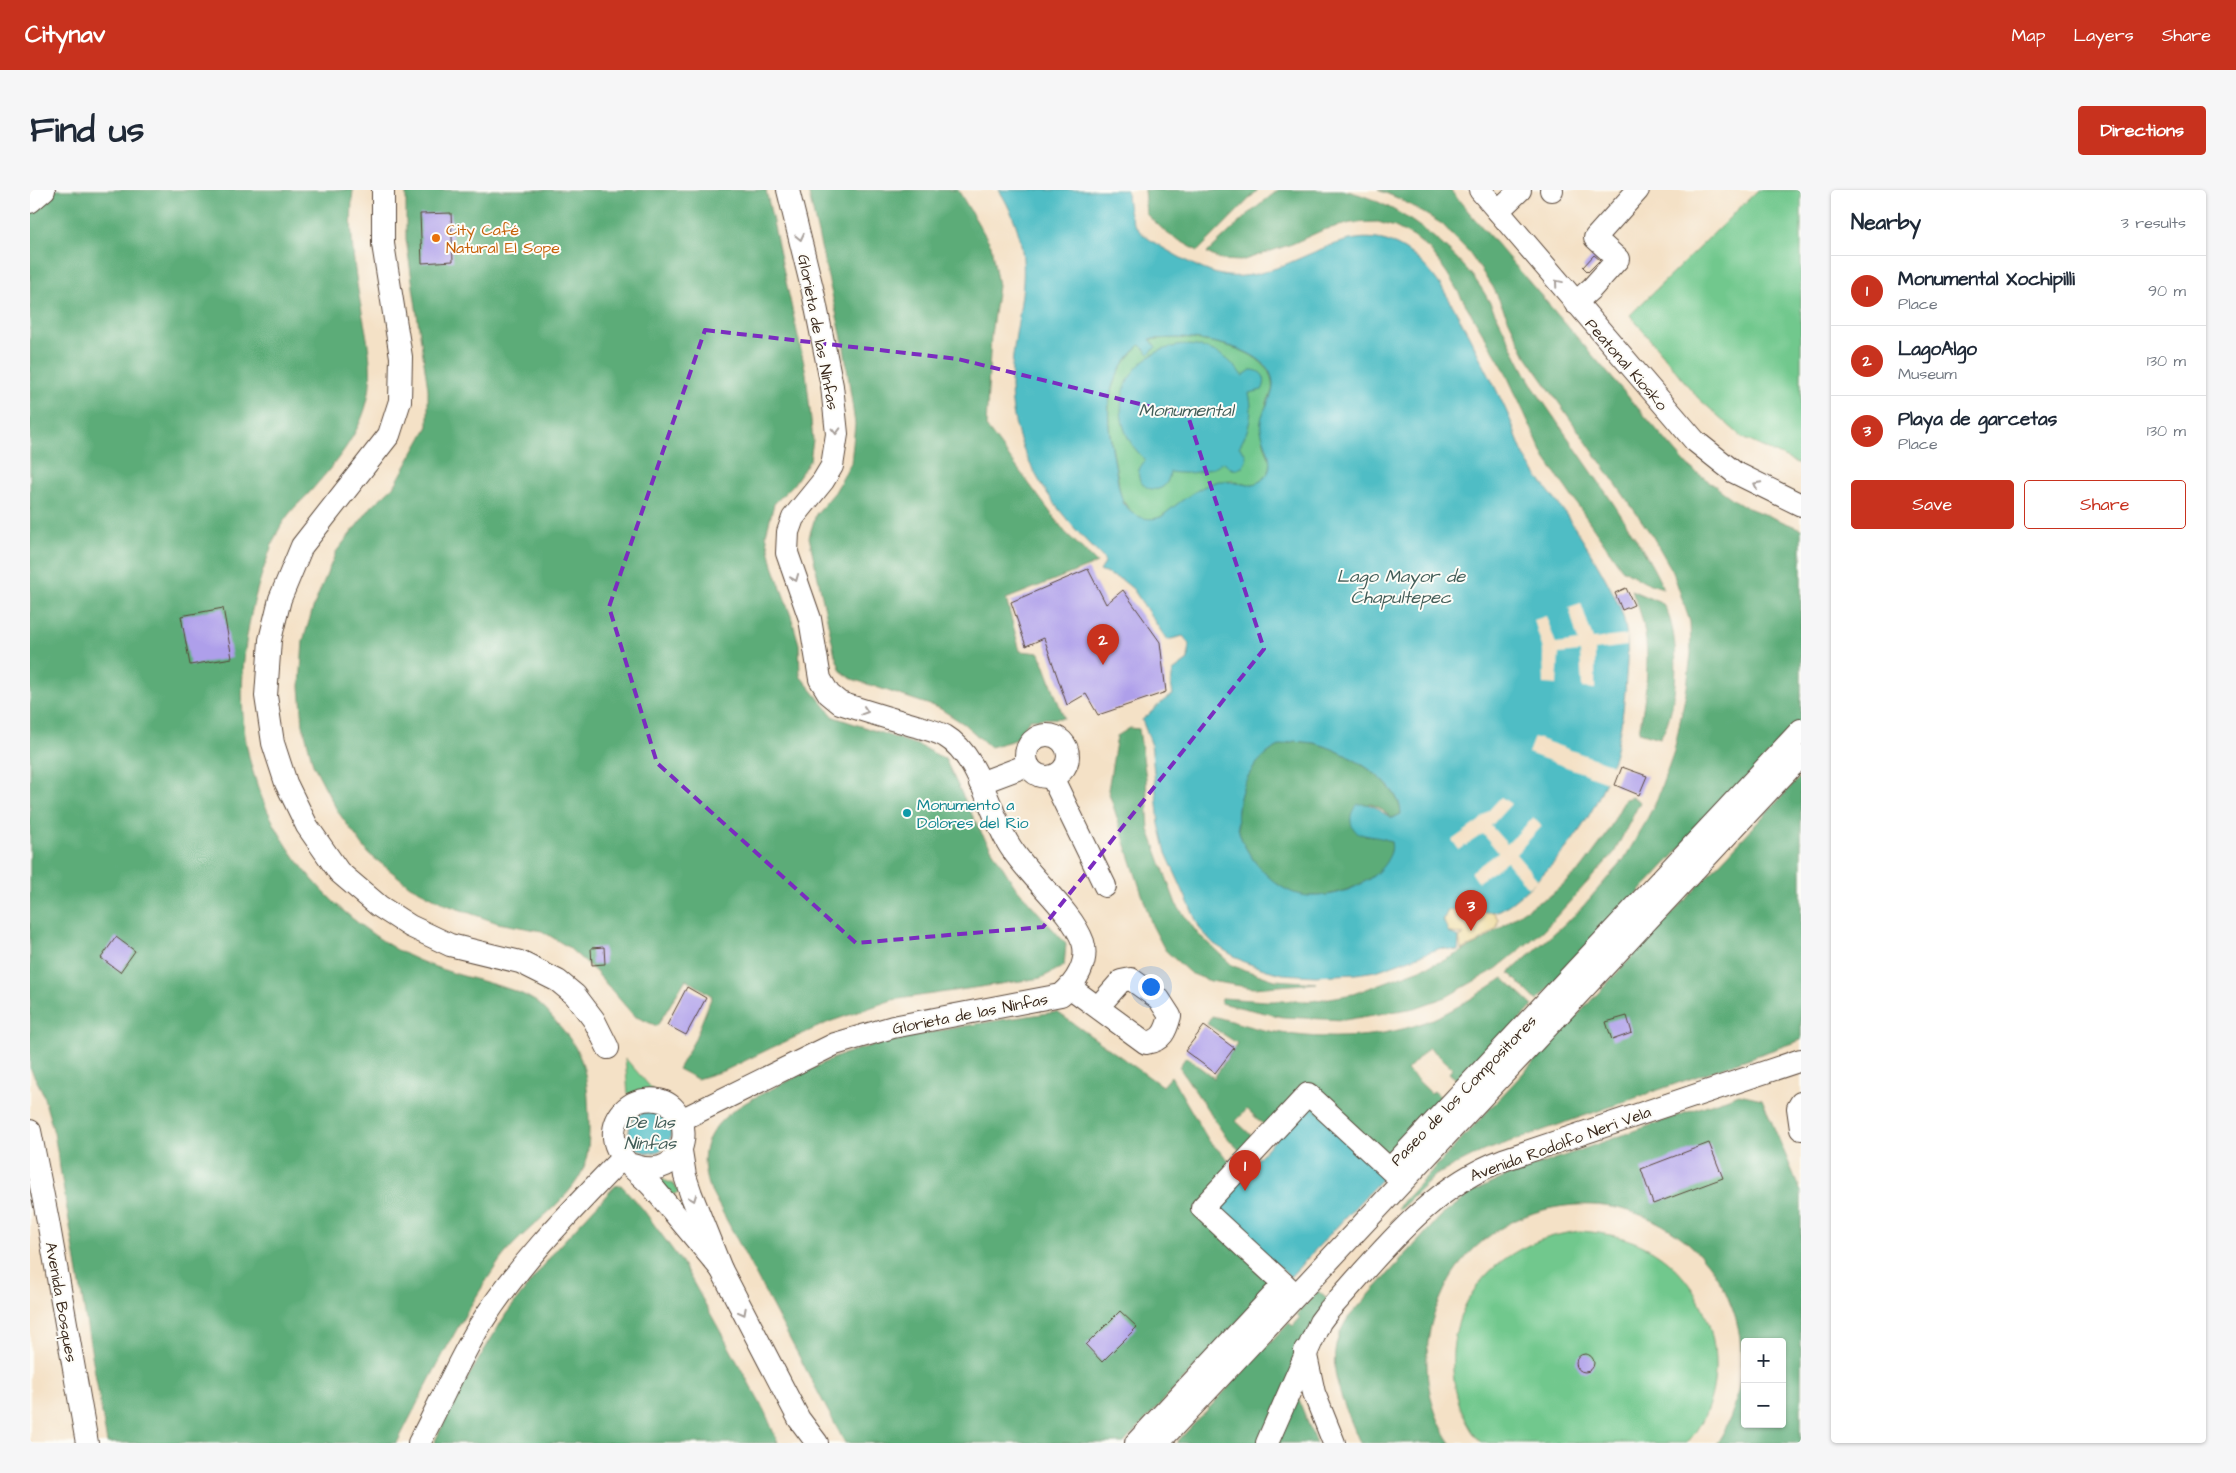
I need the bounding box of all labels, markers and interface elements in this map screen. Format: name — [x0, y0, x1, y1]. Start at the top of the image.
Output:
text: Citynav — [25, 18, 105, 52]
text: Map — [2011, 23, 2045, 48]
text: Layers — [2073, 23, 2134, 48]
text: Share — [2162, 23, 2211, 48]
text: Find us — [30, 106, 144, 155]
button: Directions — [2078, 106, 2206, 155]
text: Nearby — [1851, 208, 1921, 237]
text: 3 results — [2121, 212, 2186, 234]
place label: City Café Natural El Sope — [446, 219, 560, 259]
marker: City Café Natural El Sope — [430, 232, 442, 244]
one-way arrow — [794, 233, 805, 242]
street label: Glorieta de las Ninfas — [792, 253, 844, 412]
text: Monumental Xochipilli — [1898, 266, 2075, 293]
one-way arrow — [1556, 280, 1564, 289]
text: 1 — [1866, 280, 1868, 302]
text: 90 m — [2148, 280, 2186, 302]
text: Place — [1898, 293, 1938, 315]
street label: Peatonal Kiosko — [1580, 314, 1672, 415]
text: LagoAlgo — [1898, 336, 1977, 363]
text: 2 — [1862, 350, 1872, 372]
text: 130 m — [2147, 350, 2186, 372]
text: Museum — [1898, 363, 1957, 385]
water label: Monumental — [1138, 398, 1236, 423]
text: Playa de garcetas — [1898, 406, 2057, 433]
text: 3 — [1863, 420, 1871, 442]
text: 130 m — [2147, 420, 2186, 442]
one-way arrow — [831, 428, 841, 435]
text: Place — [1898, 433, 1938, 455]
button: Save — [1851, 480, 2014, 529]
button: Share — [2024, 480, 2186, 529]
one-way arrow — [1753, 481, 1762, 491]
water label: Lago Mayor de Chapultepec — [1337, 564, 1466, 610]
one-way arrow — [789, 573, 799, 582]
pin: 2 — [1087, 624, 1119, 665]
one-way arrow — [861, 705, 869, 715]
place label: Monumento a Dolores del Rio — [917, 794, 1028, 834]
marker: Monumento a Dolores del Rio — [901, 807, 913, 819]
pin: 3 — [1455, 890, 1487, 931]
your location — [1138, 974, 1164, 1000]
street label: Glorieta de las Ninfas — [891, 988, 1050, 1040]
street label: Paseo de los Compositores — [1386, 1010, 1542, 1171]
street label: Avenida Rodolfo Neri Vela — [1467, 1101, 1654, 1187]
water label: De las Ninfas — [624, 1110, 677, 1156]
pin: 1 — [1229, 1150, 1261, 1191]
one-way arrow — [686, 1193, 697, 1202]
street label: Avenida Bosques — [40, 1240, 82, 1364]
one-way arrow — [737, 1307, 747, 1316]
map controls — [1741, 1338, 1786, 1428]
button: + — [1741, 1338, 1786, 1383]
button: − — [1741, 1383, 1786, 1428]

